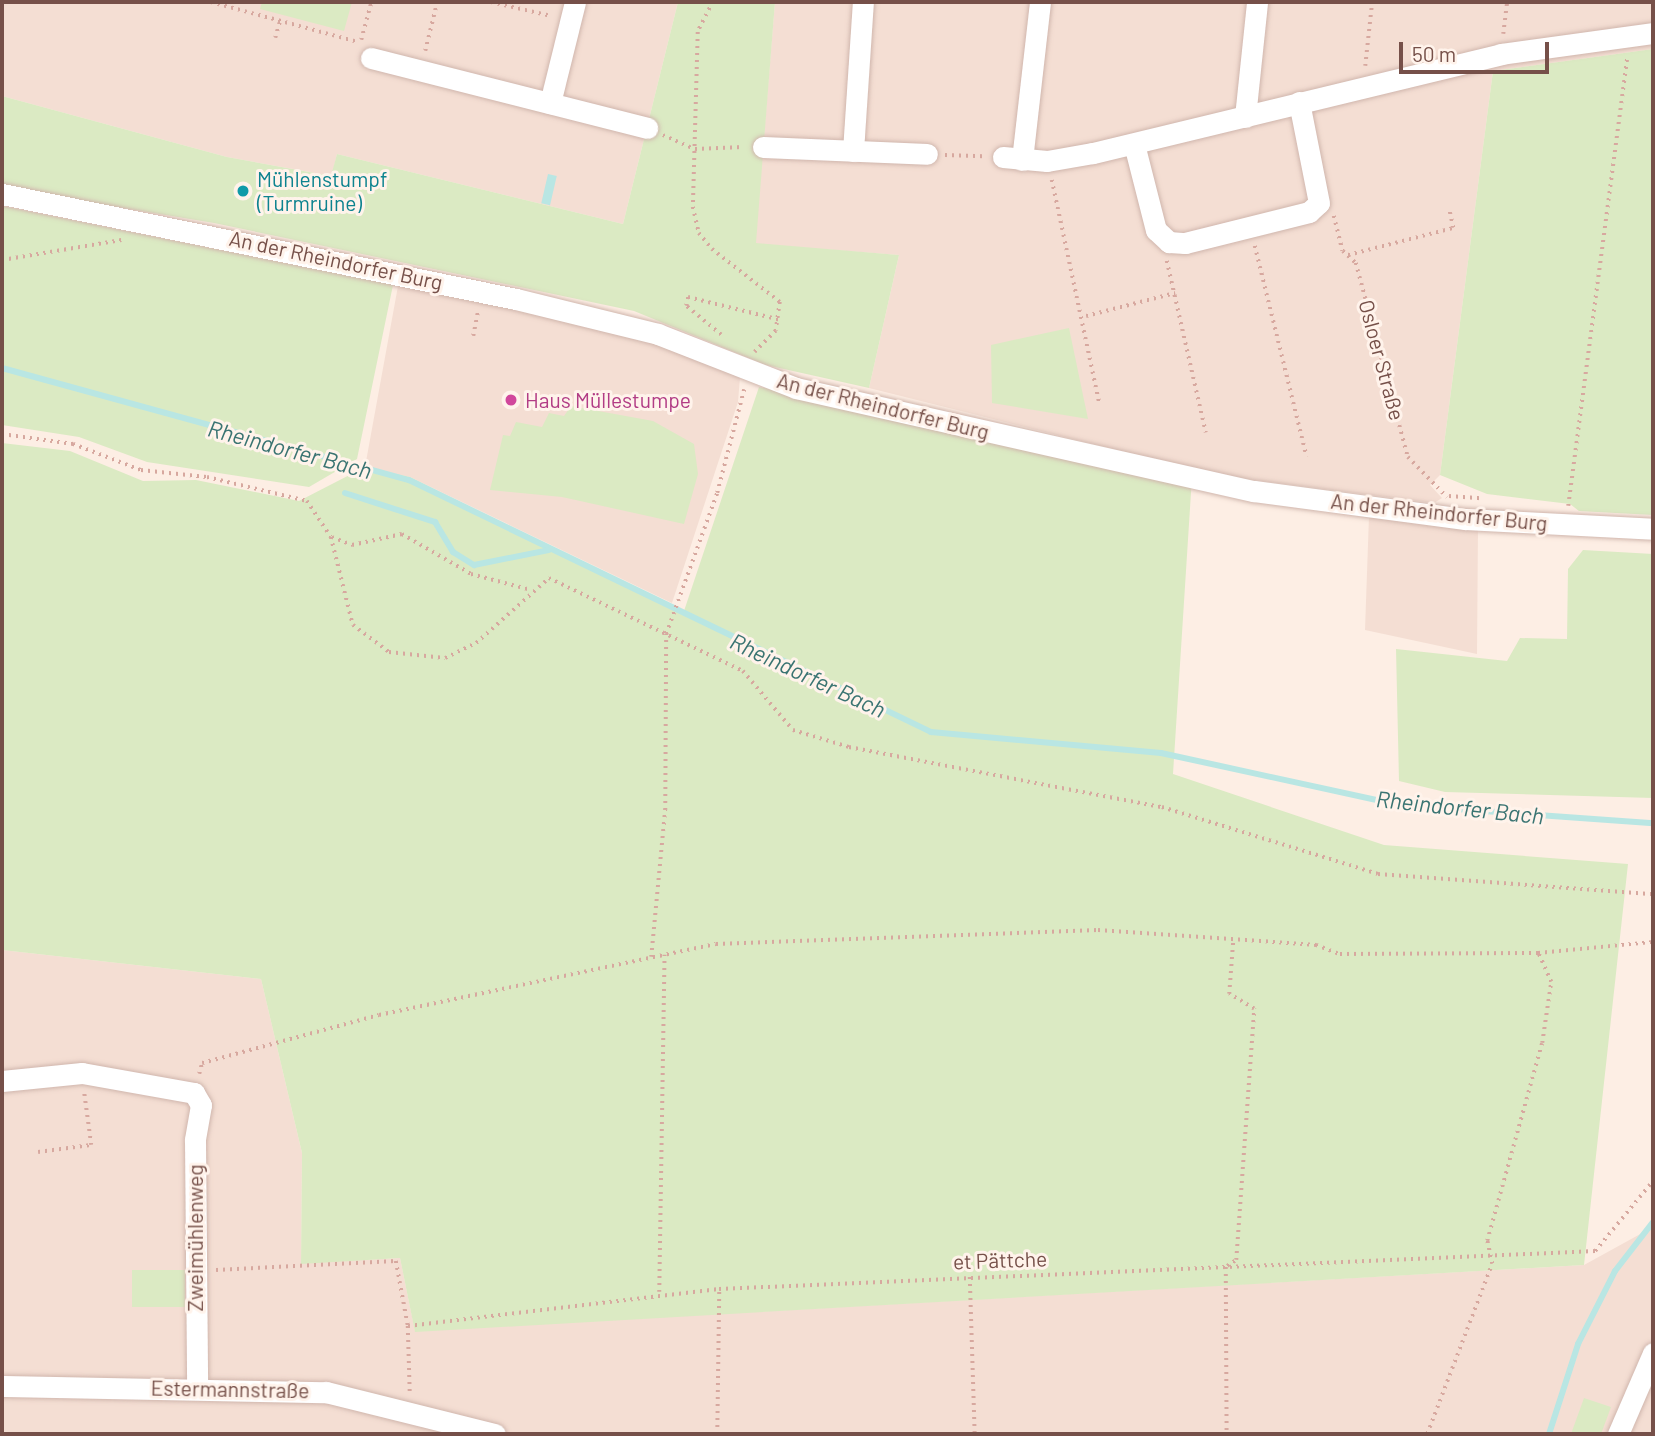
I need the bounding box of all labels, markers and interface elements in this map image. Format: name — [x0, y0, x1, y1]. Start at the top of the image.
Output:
scale bar — [1403, 28, 1554, 72]
text: 50 m — [1412, 41, 1456, 66]
place label: Mühlenstumpf (Turmruine) — [257, 166, 387, 216]
marker: Mühlenstumpf (Turmruine) — [235, 183, 251, 199]
street label: An der Rheindorfer Burg — [227, 225, 445, 295]
street label: Osloer Straße — [1354, 297, 1410, 423]
street label: An der Rheindorfer Burg — [774, 367, 992, 445]
place label: Haus Müllestumpe — [525, 387, 691, 413]
marker: Haus Müllestumpe — [503, 392, 519, 408]
water label: Rheindorfer Bach — [205, 414, 375, 484]
street label: An der Rheindorfer Burg — [1329, 488, 1549, 536]
water label: Rheindorfer Bach — [726, 627, 890, 723]
water label: Rheindorfer Bach — [1375, 784, 1545, 830]
street label: Zweimühlenweg — [182, 1164, 208, 1312]
street label: et Pättche — [952, 1246, 1048, 1274]
street label: Estermannstraße — [150, 1375, 310, 1403]

